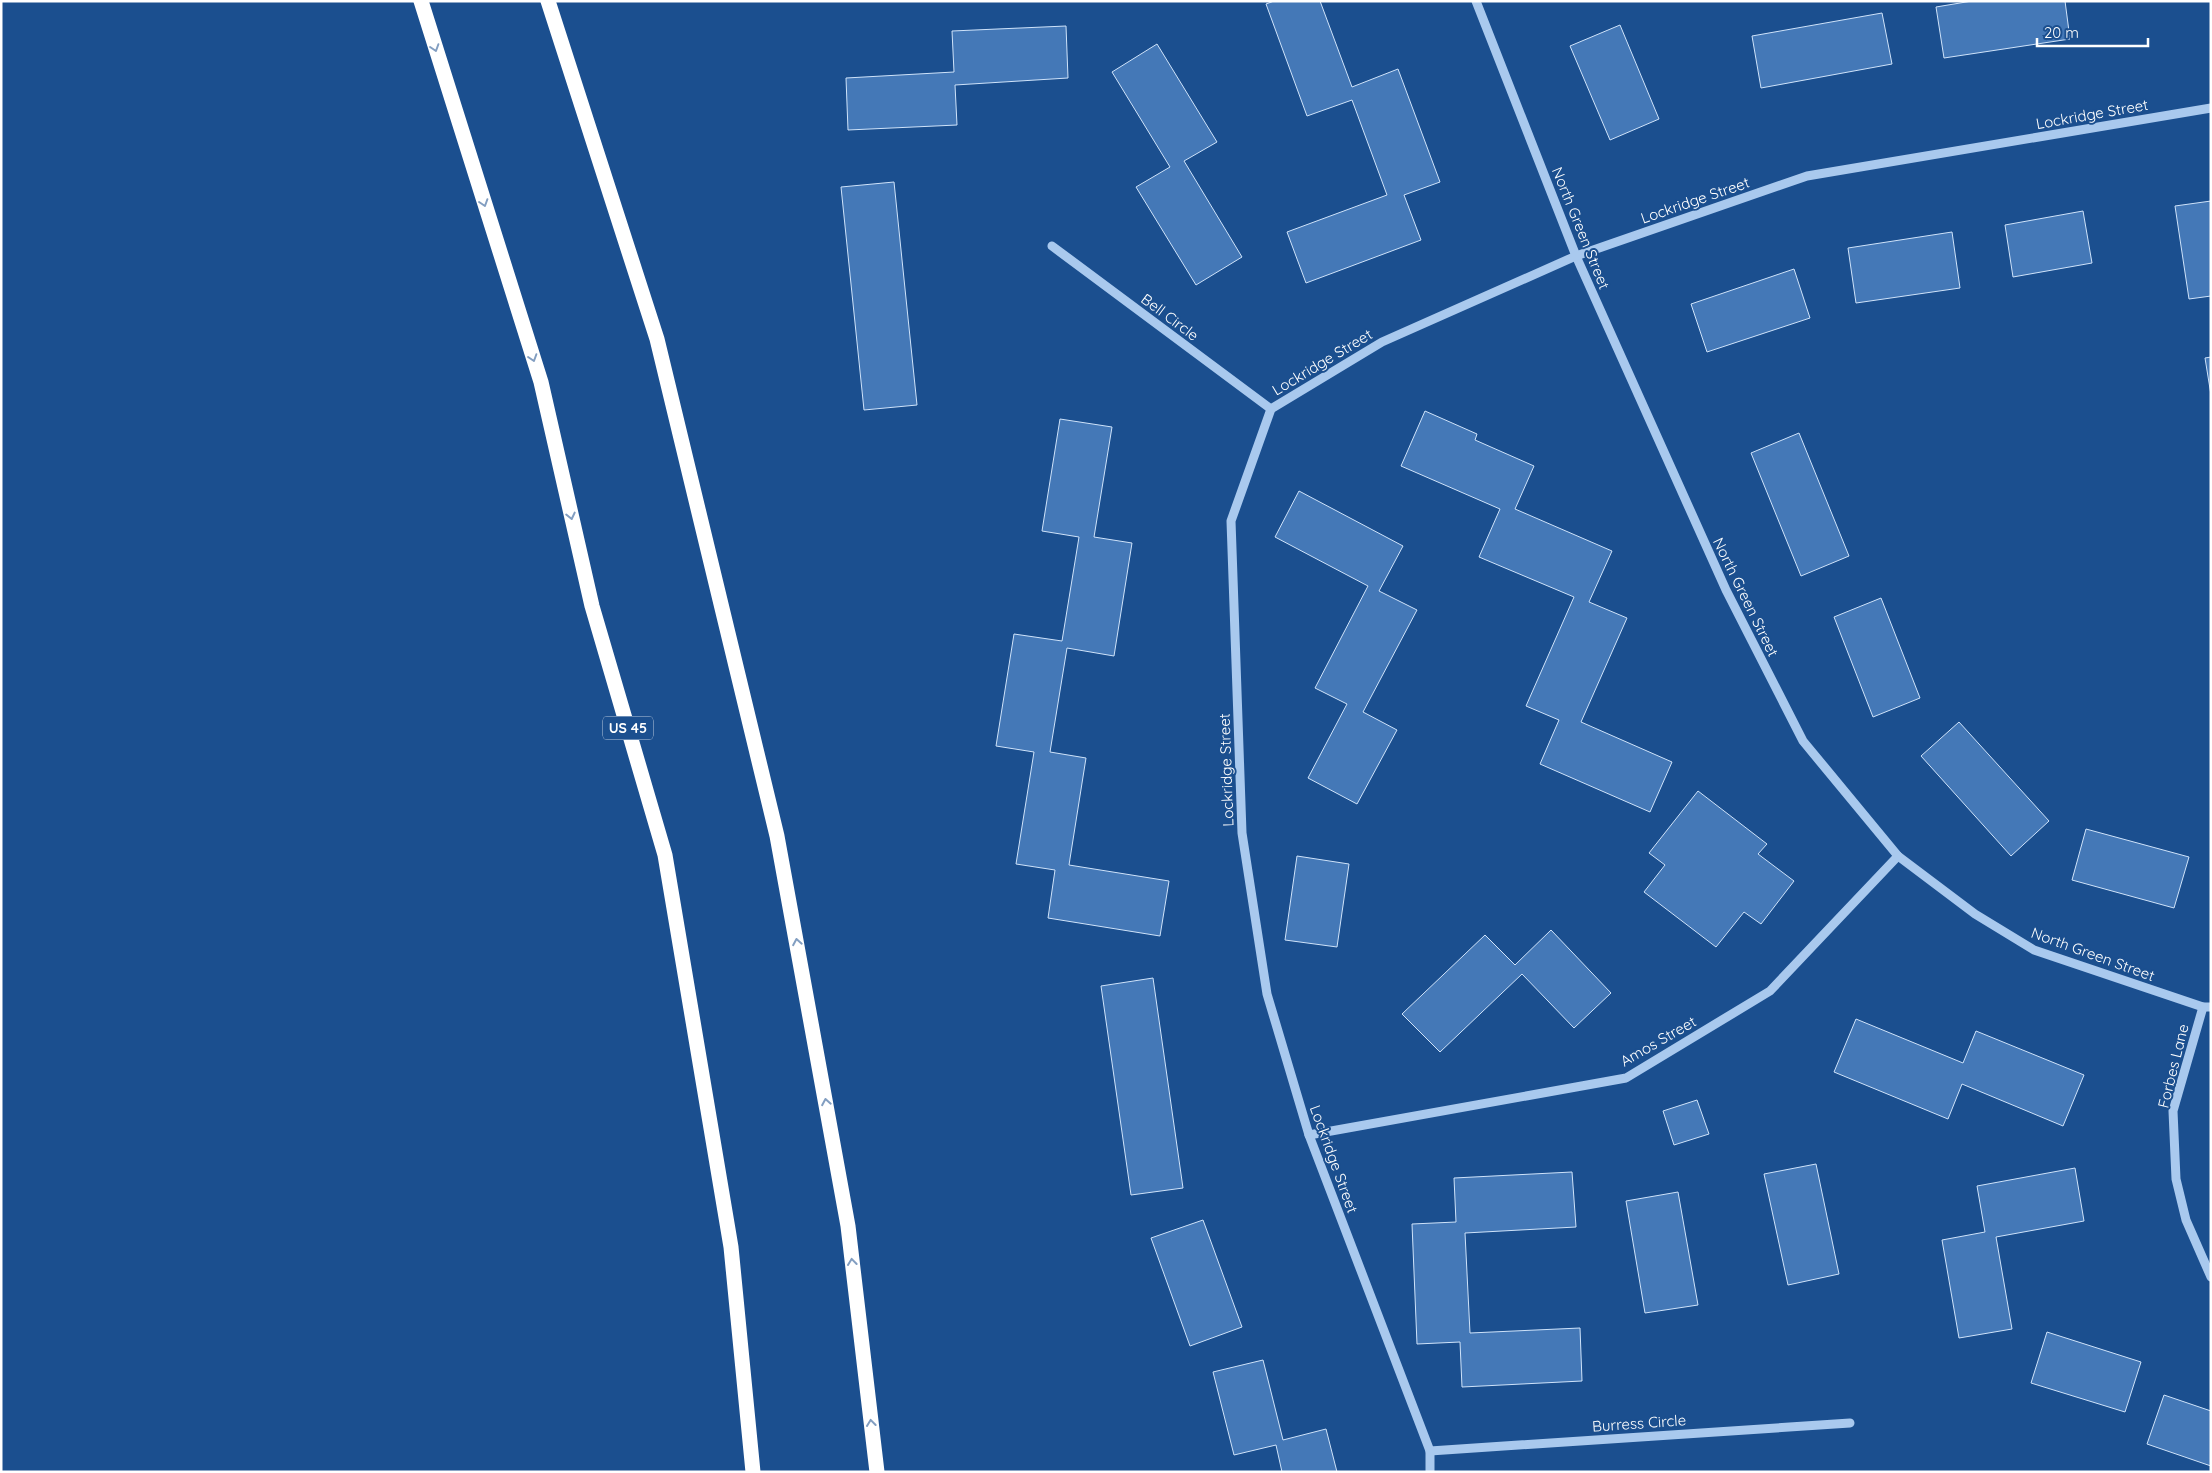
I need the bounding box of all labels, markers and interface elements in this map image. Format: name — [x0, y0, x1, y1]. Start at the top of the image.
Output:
scale bar — [2037, 15, 2148, 47]
text: 20 m — [2044, 23, 2079, 42]
one-way arrow — [430, 43, 440, 51]
street label: Lockridge Street — [2034, 95, 2150, 133]
street label: North Green Street — [1548, 164, 1614, 292]
street label: Lockridge Street — [1638, 173, 1752, 227]
one-way arrow — [478, 198, 488, 206]
street label: Bell Circle — [1137, 289, 1203, 345]
street label: Lockridge Street — [1268, 325, 1376, 399]
one-way arrow — [527, 353, 537, 361]
one-way arrow — [565, 511, 576, 520]
street label: North Green Street — [1709, 534, 1783, 660]
street label: Lockridge Street — [1215, 713, 1237, 827]
road number: US 45 — [603, 716, 653, 740]
street label: North Green Street — [2029, 923, 2157, 985]
one-way arrow — [792, 937, 802, 946]
street label: Amos Street — [1617, 1012, 1699, 1070]
street label: Forbes Lane — [2153, 1022, 2193, 1110]
one-way arrow — [821, 1097, 831, 1106]
street label: Lockridge Street — [1306, 1102, 1362, 1216]
one-way arrow — [848, 1258, 858, 1266]
street label: Burress Circle — [1591, 1410, 1687, 1436]
one-way arrow — [866, 1419, 877, 1427]

